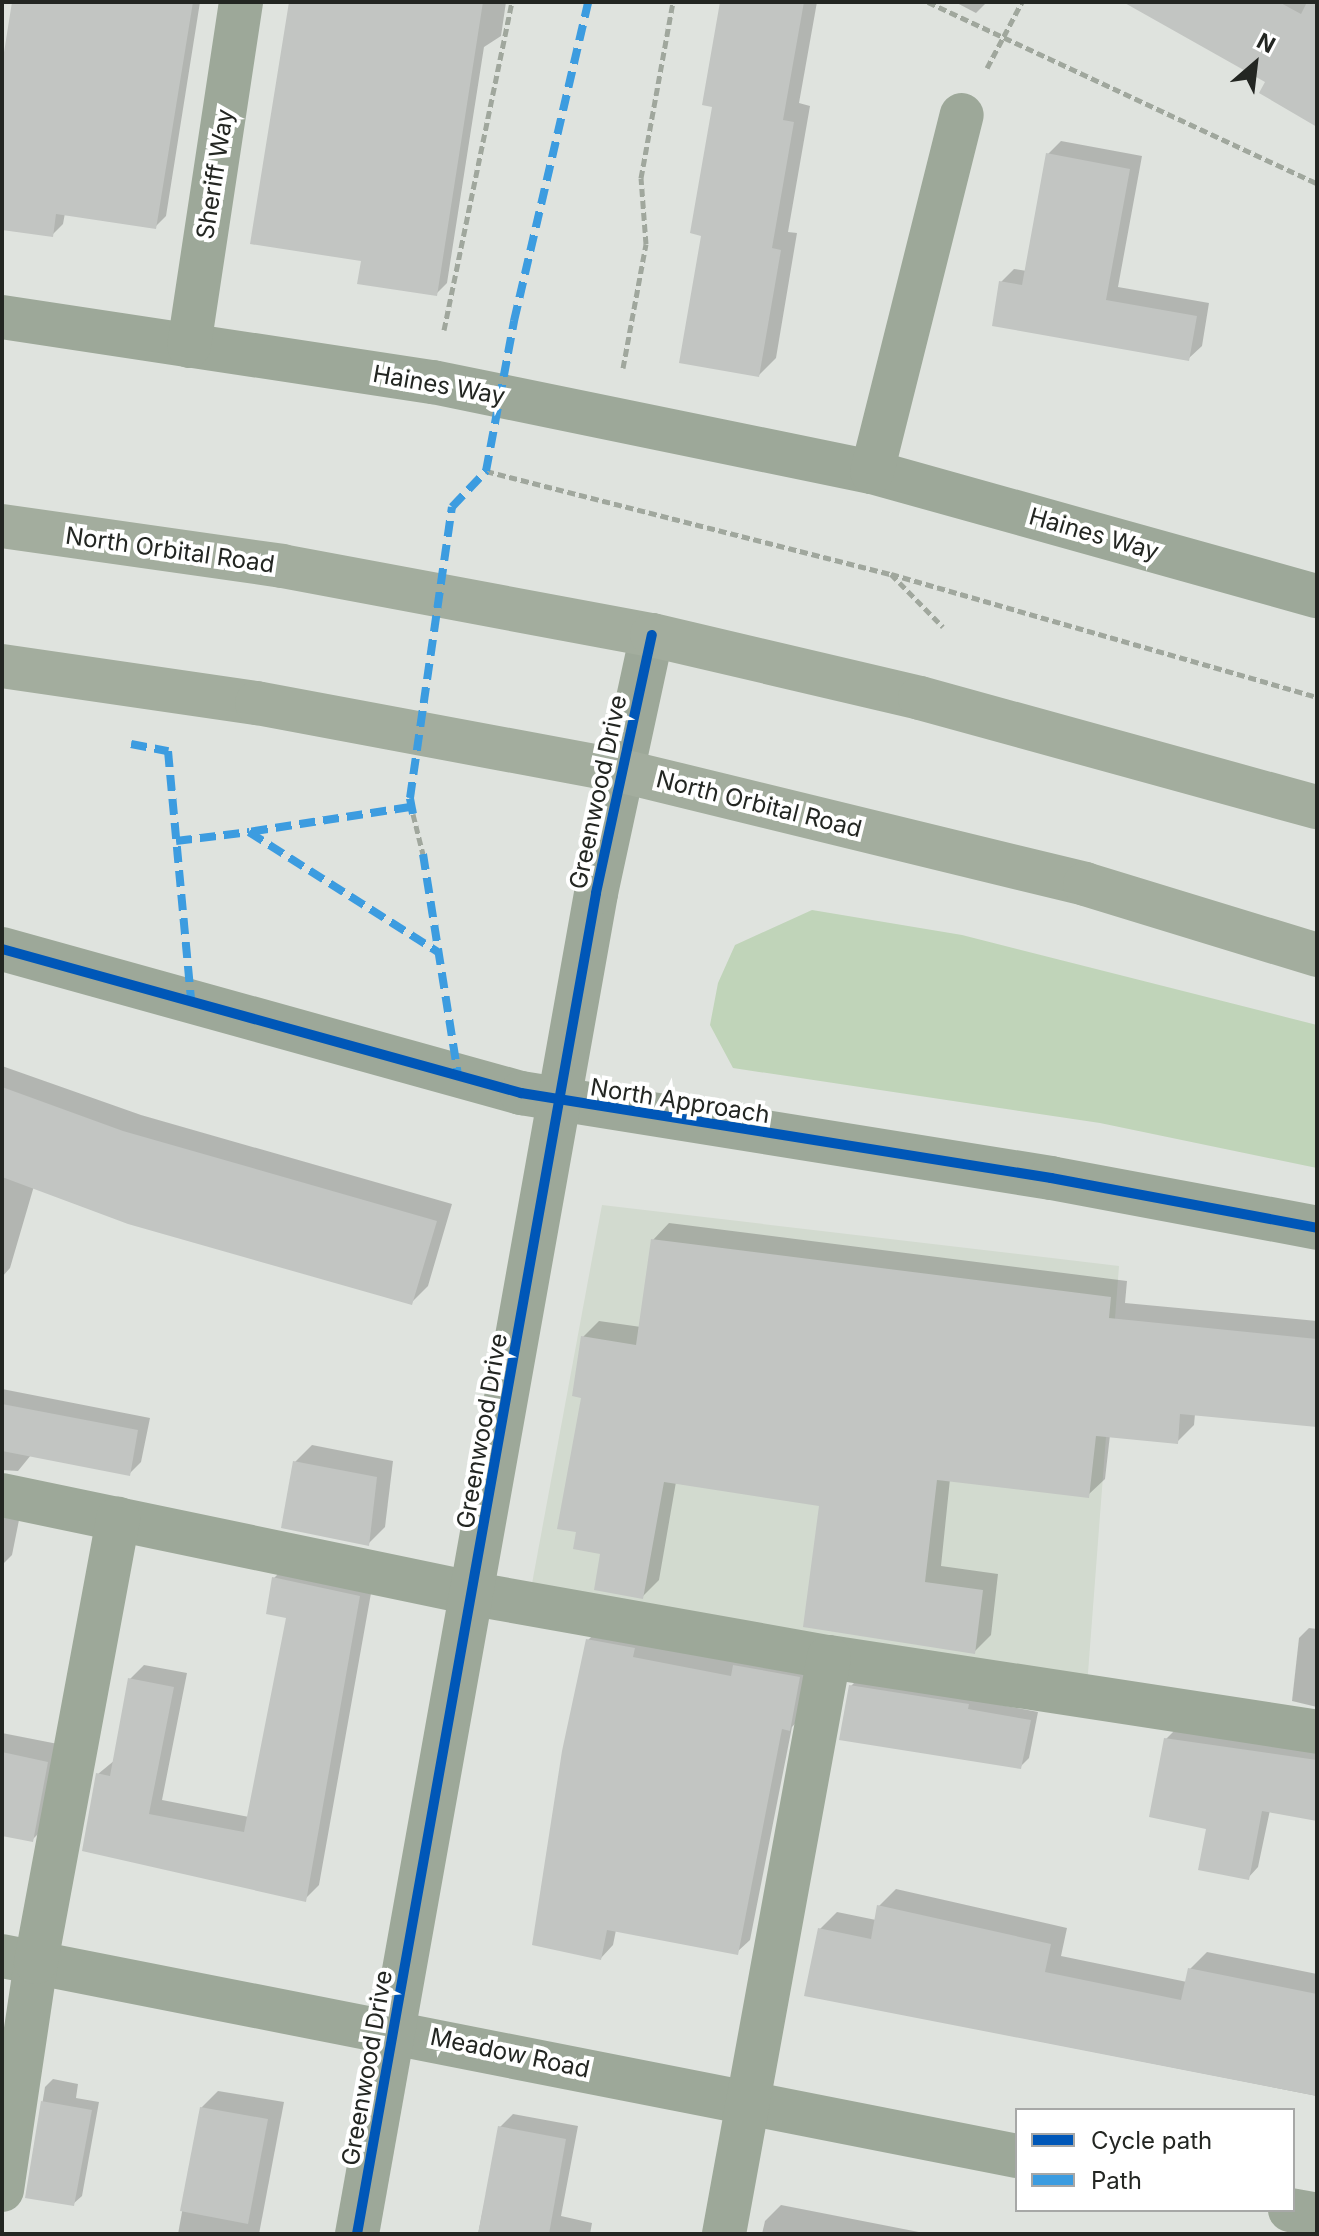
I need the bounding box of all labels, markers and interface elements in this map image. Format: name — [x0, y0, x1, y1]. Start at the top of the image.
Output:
north arrow — [1215, 24, 1295, 104]
text: N — [1253, 27, 1280, 58]
street label: Sheriff Way — [190, 107, 240, 241]
street label: Haines Way — [371, 359, 507, 411]
street label: Haines Way — [1026, 502, 1162, 566]
street label: North Orbital Road — [64, 521, 276, 579]
street label: Greenwood Drive — [563, 692, 633, 892]
street label: North Orbital Road — [653, 765, 865, 843]
street label: North Approach — [588, 1073, 772, 1129]
street label: Greenwood Drive — [451, 1331, 513, 1531]
street label: Greenwood Drive — [336, 1968, 398, 2168]
street label: Meadow Road — [428, 2022, 592, 2084]
legend — [1015, 2108, 1295, 2212]
text: Cycle path — [1091, 2126, 1212, 2155]
text: Path — [1091, 2166, 1142, 2195]

